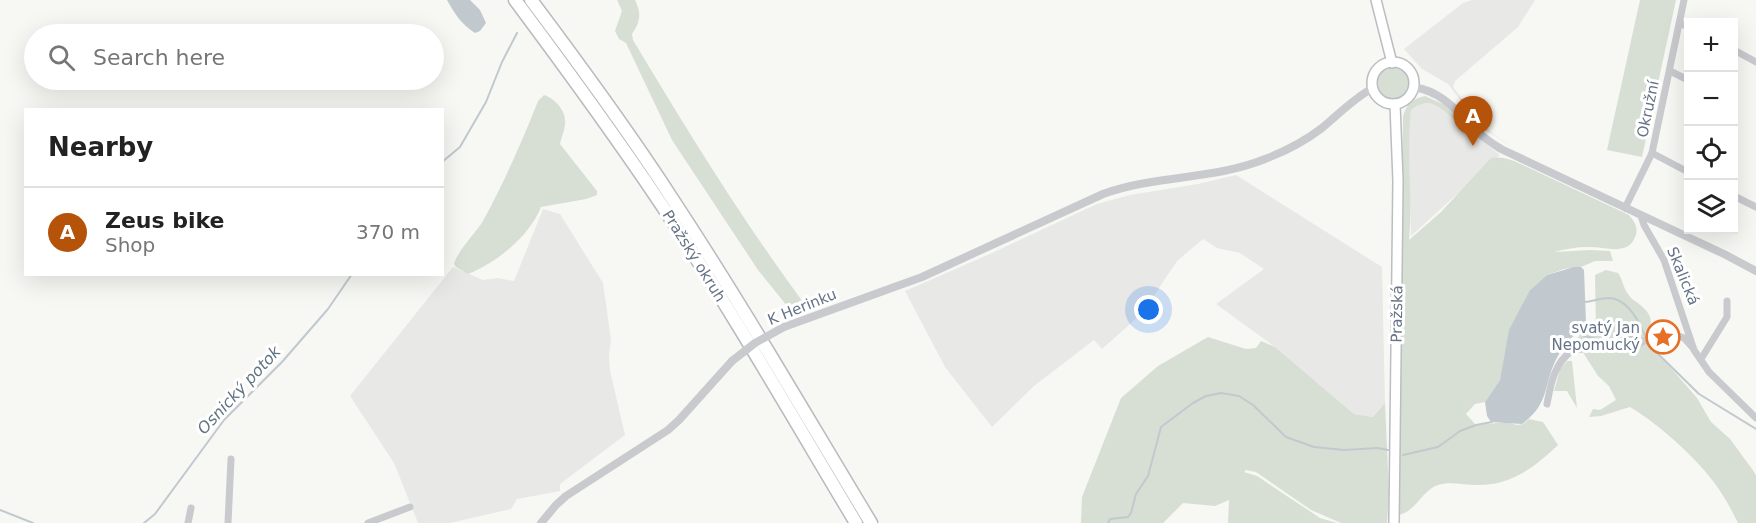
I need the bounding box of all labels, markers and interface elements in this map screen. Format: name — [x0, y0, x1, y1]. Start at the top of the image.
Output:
map controls — [1684, 18, 1738, 234]
button: + — [1684, 18, 1738, 72]
search box — [24, 24, 444, 90]
icon: search — [45, 41, 78, 74]
text: Search here — [93, 45, 225, 70]
button: − — [1684, 72, 1738, 126]
street label: Okružní — [1633, 78, 1663, 139]
pin: A — [1454, 96, 1492, 146]
button: locate — [1684, 126, 1738, 180]
text: Nearby — [48, 132, 153, 162]
button: layers — [1684, 180, 1738, 234]
street label: Pražský okruh — [659, 207, 729, 305]
text: Zeus bike — [105, 208, 225, 233]
text: A — [60, 220, 75, 244]
text: 370 m — [356, 220, 420, 244]
text: Shop — [105, 233, 155, 257]
street label: Skalická — [1663, 244, 1703, 308]
street label: K Herinku — [765, 285, 839, 329]
street label: Pražská — [1388, 285, 1406, 343]
your location — [1134, 295, 1163, 324]
place label: svatý Jan Nepomucký — [1551, 319, 1640, 354]
place icon: svatý Jan Nepomucký — [1645, 319, 1681, 355]
water label: Osnický potok — [193, 342, 285, 438]

